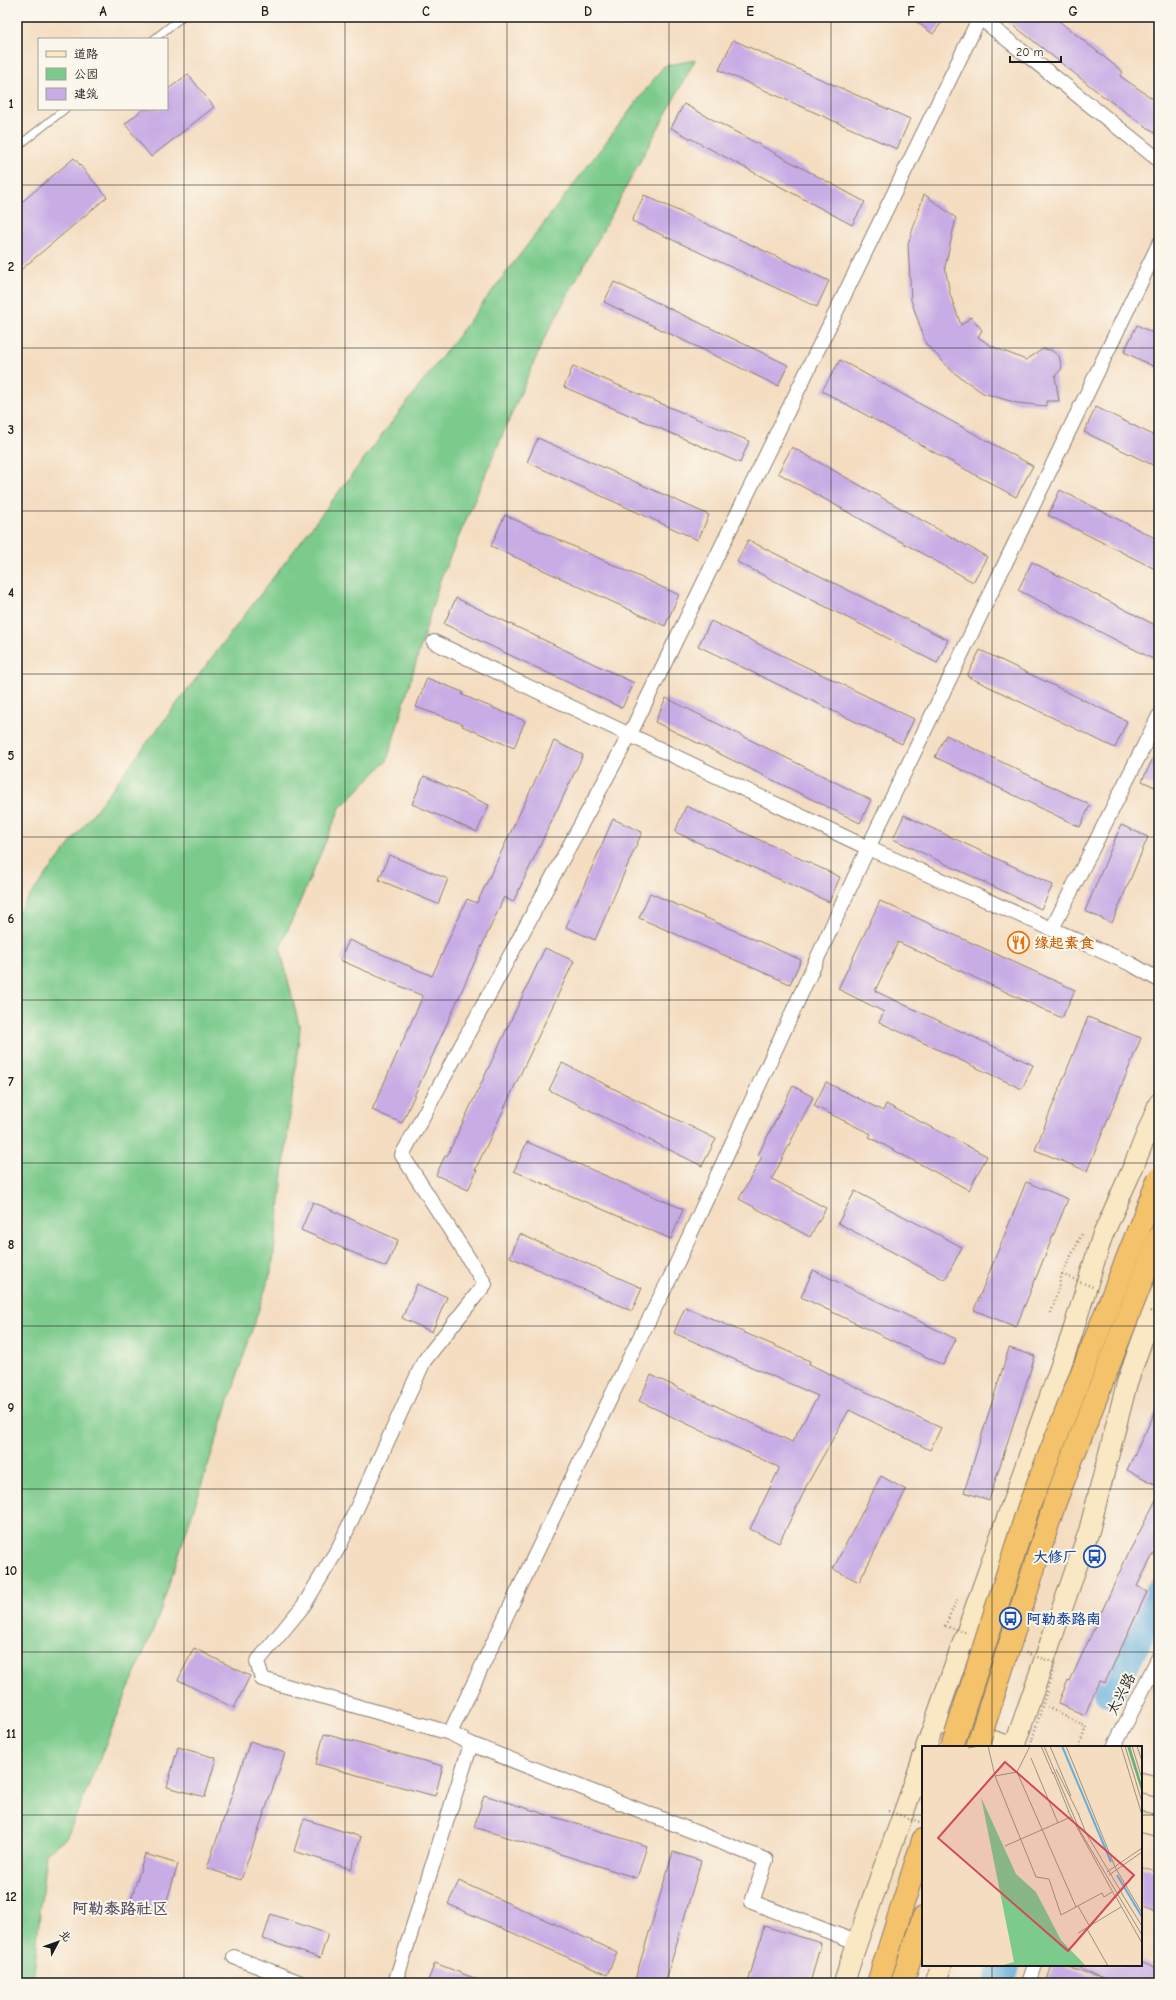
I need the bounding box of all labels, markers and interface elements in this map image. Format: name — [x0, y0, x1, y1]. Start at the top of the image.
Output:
text: A — [99, 4, 107, 19]
text: B — [261, 4, 269, 19]
text: C — [422, 4, 430, 19]
text: D — [584, 4, 592, 19]
text: E — [746, 4, 754, 19]
text: F — [907, 4, 915, 19]
text: G — [1068, 4, 1078, 19]
legend — [38, 38, 168, 110]
scale bar — [1010, 38, 1061, 64]
text: 20 m — [1016, 45, 1044, 59]
text: 道路 — [74, 47, 98, 61]
text: 公园 — [74, 67, 98, 81]
text: 建筑 — [74, 87, 98, 101]
text: 1 — [8, 96, 14, 111]
text: 2 — [8, 259, 14, 274]
text: 3 — [8, 422, 14, 437]
text: 4 — [8, 585, 14, 600]
text: 5 — [8, 748, 15, 763]
text: 6 — [8, 911, 15, 926]
restaurant icon: 缘起素食 — [1006, 930, 1032, 956]
place label: 缘起素食 — [1034, 934, 1094, 952]
text: 7 — [8, 1074, 14, 1089]
text: 8 — [8, 1237, 14, 1252]
text: 9 — [8, 1400, 15, 1415]
bus stop icon: 大修厂 — [1081, 1544, 1107, 1570]
place label: 大修厂 — [1033, 1548, 1078, 1566]
text: 10 — [5, 1563, 17, 1578]
bus stop icon: 阿勒泰路南 — [997, 1606, 1023, 1632]
place label: 阿勒泰路南 — [1026, 1610, 1101, 1628]
street label: 太兴路 — [1103, 1670, 1139, 1718]
text: 11 — [6, 1726, 16, 1741]
inset map — [922, 1746, 1142, 1966]
text: 12 — [5, 1889, 17, 1904]
district label: 阿勒泰路社区 — [72, 1900, 168, 1918]
north arrow — [38, 1922, 78, 1962]
text: 北 — [57, 1927, 74, 1944]

